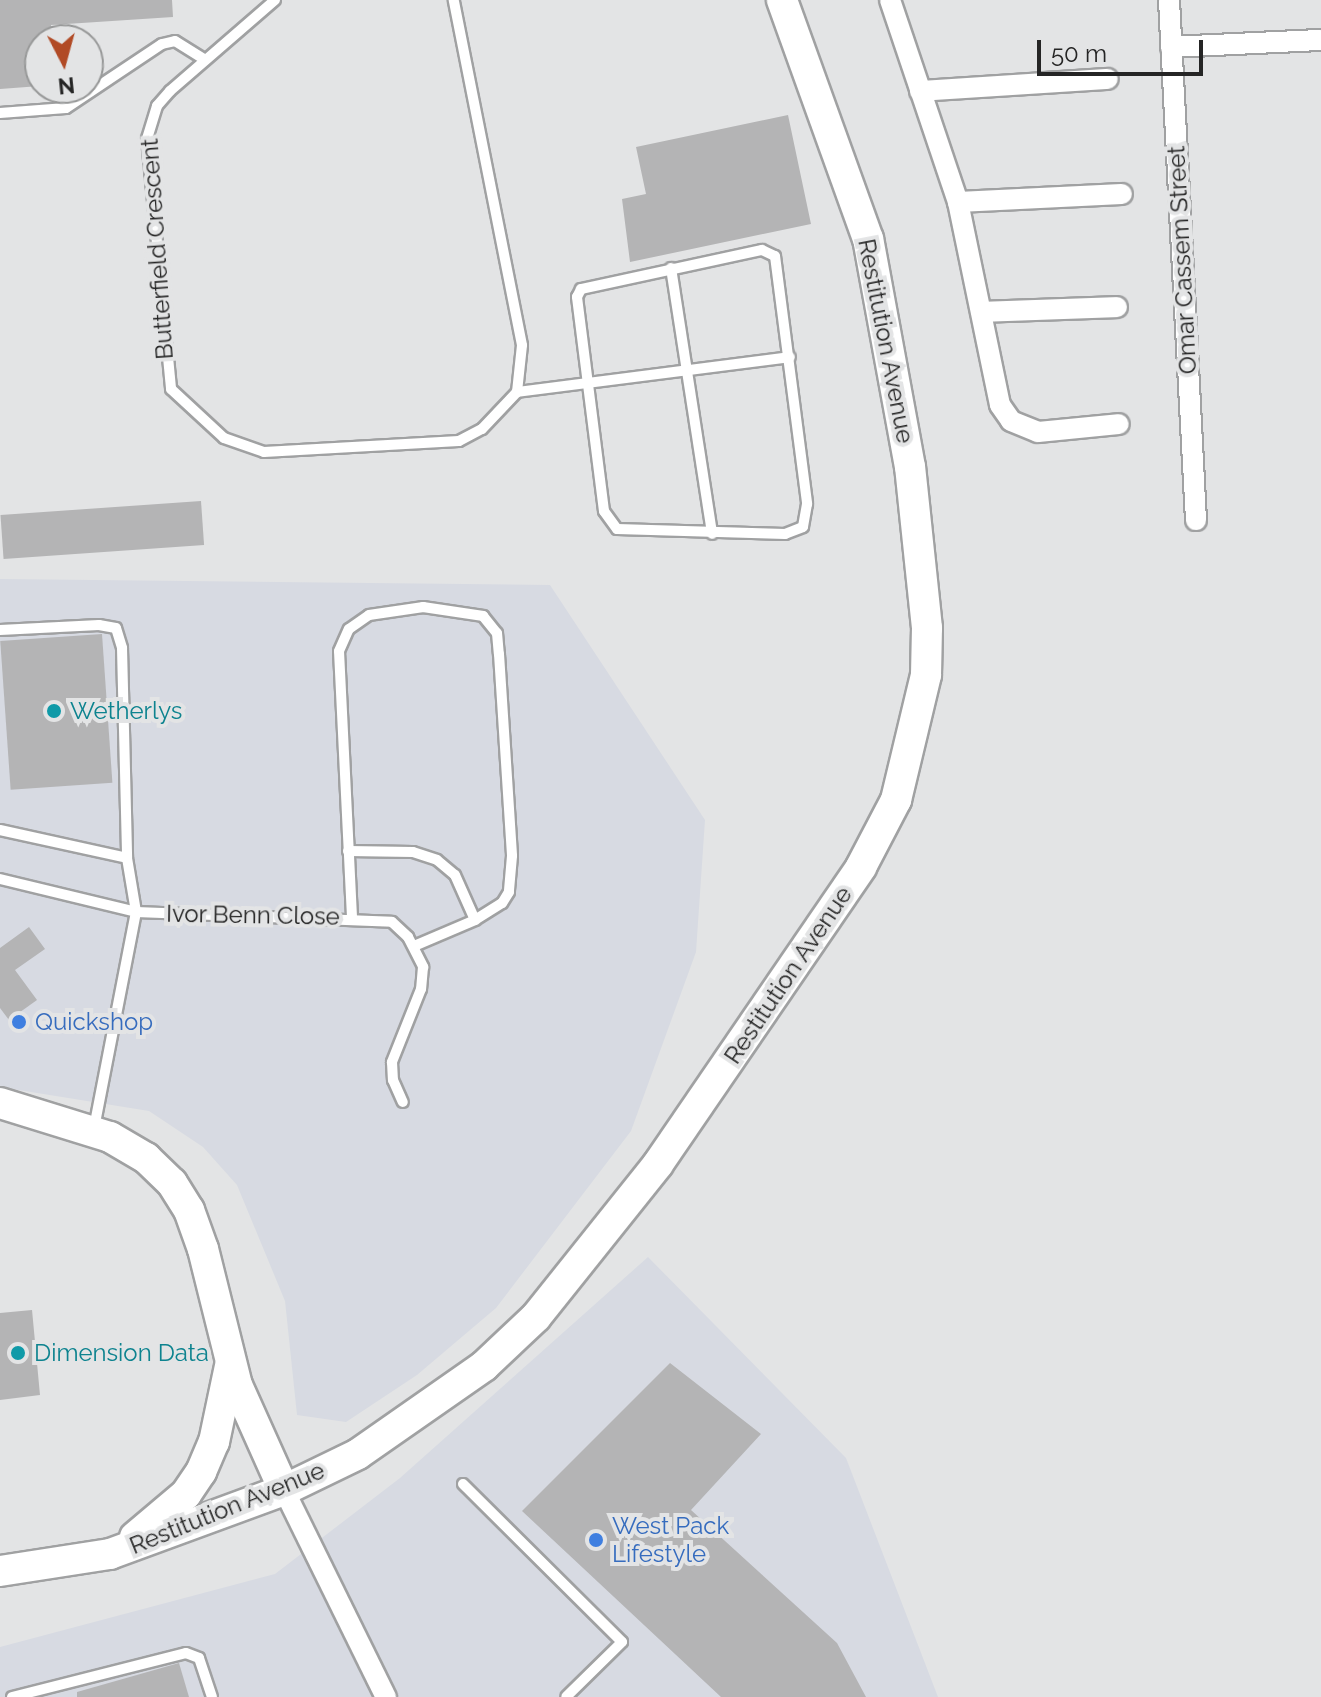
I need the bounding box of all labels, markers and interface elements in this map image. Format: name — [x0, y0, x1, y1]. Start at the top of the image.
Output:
north arrow — [24, 24, 104, 104]
scale bar — [1041, 24, 1207, 74]
text: 50 m — [1051, 39, 1107, 68]
text: N — [57, 72, 76, 100]
street label: Butterfield Crescent — [135, 137, 179, 361]
street label: Omar Cassem Street — [1162, 145, 1202, 375]
street label: Restitution Avenue — [852, 236, 920, 446]
place label: Wetherlys — [70, 697, 182, 725]
marker: Wetherlys — [45, 702, 63, 720]
street label: Restitution Avenue — [718, 881, 858, 1069]
street label: Ivor Benn Close — [166, 899, 340, 931]
place label: Quickshop — [35, 1008, 153, 1036]
marker: Quickshop — [10, 1013, 28, 1031]
place label: Dimension Data — [34, 1339, 209, 1367]
marker: Dimension Data — [9, 1344, 27, 1362]
street label: Restitution Avenue — [125, 1456, 329, 1560]
place label: West Pack Lifestyle — [612, 1512, 729, 1568]
marker: West Pack Lifestyle — [587, 1531, 605, 1549]

